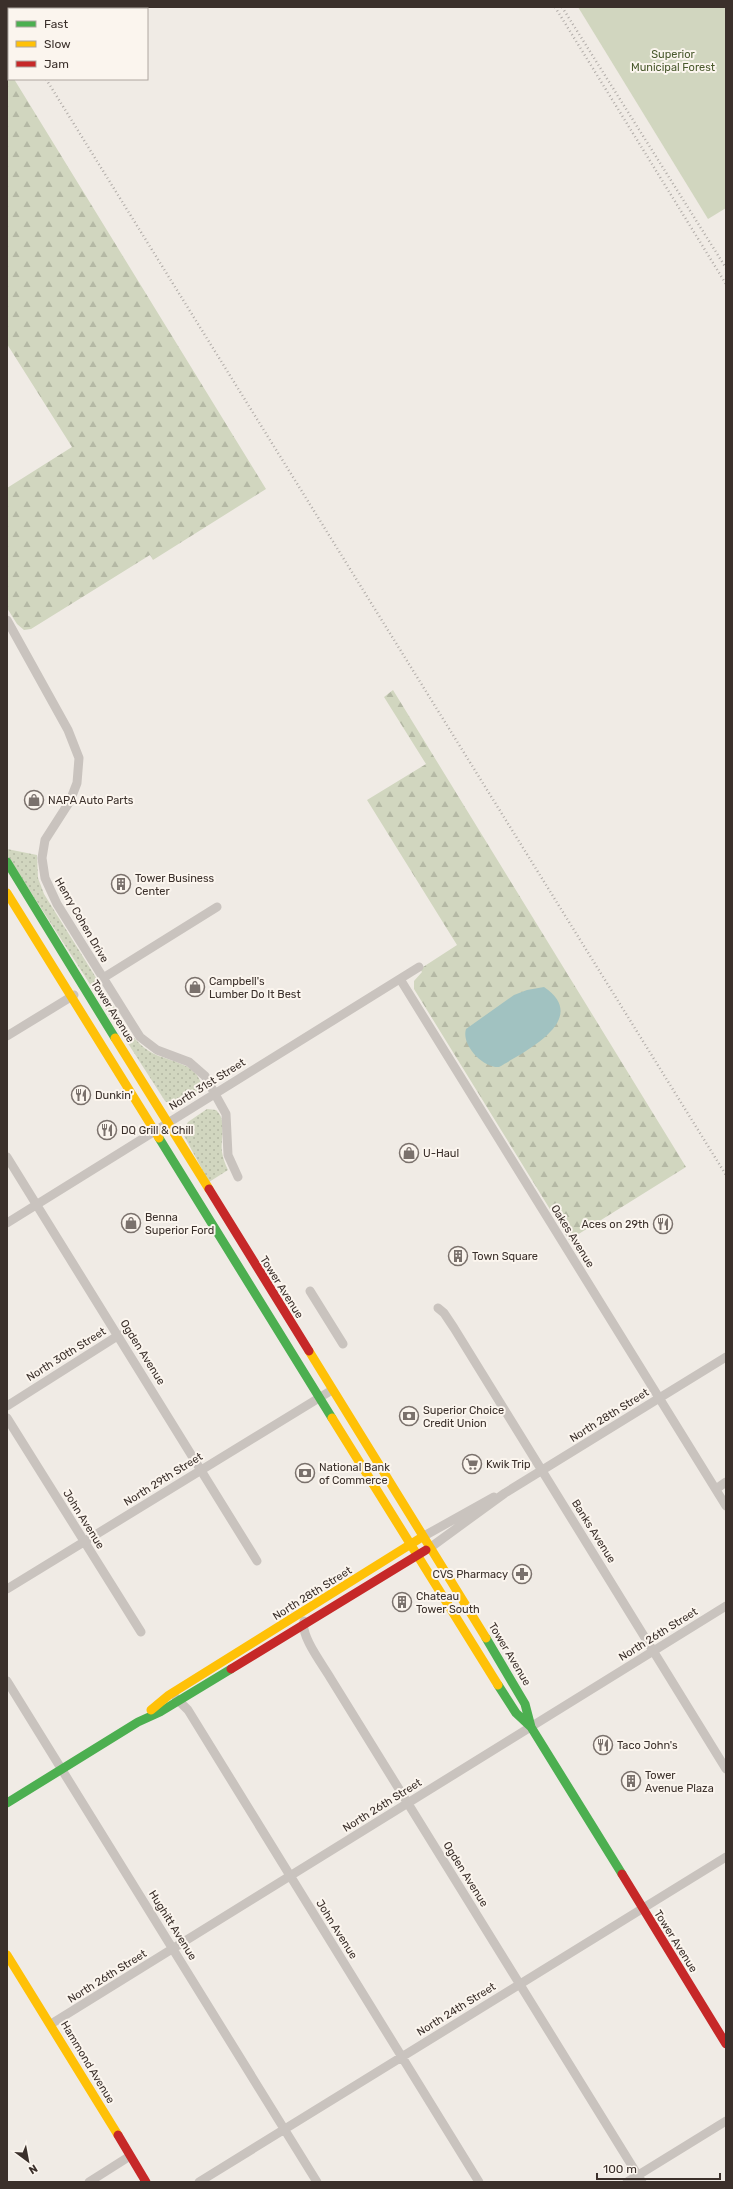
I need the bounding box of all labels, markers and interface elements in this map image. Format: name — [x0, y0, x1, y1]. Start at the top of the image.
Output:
legend — [8, 8, 148, 80]
text: Fast — [44, 17, 68, 31]
text: Slow — [44, 37, 71, 51]
park label: Superior Municipal Forest — [631, 48, 716, 74]
text: Jam — [44, 57, 69, 71]
shop icon: NAPA Auto Parts — [23, 789, 45, 811]
place label: NAPA Auto Parts — [48, 794, 134, 807]
place label: Tower Business Center — [135, 872, 215, 898]
building icon: Tower Business Center — [110, 873, 132, 895]
street label: Henry Cohen Drive — [52, 876, 111, 965]
place label: Campbell's Lumber Do It Best — [209, 975, 301, 1001]
shop icon: Campbell's Lumber Do It Best — [184, 976, 206, 998]
street label: Tower Avenue — [88, 978, 137, 1045]
street label: North 31st Street — [167, 1055, 248, 1113]
restaurant icon: Dunkin' — [70, 1084, 92, 1106]
place label: Dunkin' — [95, 1089, 133, 1102]
restaurant icon: DQ Grill & Chill — [96, 1119, 118, 1141]
place label: DQ Grill & Chill — [121, 1124, 193, 1137]
shop icon: U-Haul — [398, 1142, 420, 1164]
place label: U-Haul — [423, 1147, 459, 1160]
street label: Oakes Avenue — [548, 1202, 597, 1270]
place label: Benna Superior Ford — [145, 1211, 214, 1237]
shop icon: Benna Superior Ford — [120, 1212, 142, 1234]
restaurant icon: Aces on 29th — [652, 1213, 674, 1235]
place label: Aces on 29th — [582, 1218, 649, 1231]
building icon: Town Square — [447, 1245, 469, 1267]
place label: Town Square — [472, 1250, 538, 1263]
street label: Tower Avenue — [257, 1254, 306, 1321]
street label: Ogden Avenue — [117, 1317, 168, 1387]
street label: North 30th Street — [24, 1324, 109, 1384]
street label: North 28th Street — [567, 1385, 652, 1445]
place label: Superior Choice Credit Union — [423, 1404, 504, 1430]
bank icon: Superior Choice Credit Union — [398, 1405, 420, 1427]
street label: North 29th Street — [122, 1450, 206, 1509]
supermarket icon: Kwik Trip — [461, 1453, 483, 1475]
place label: Kwik Trip — [486, 1458, 531, 1471]
place label: National Bank of Commerce — [319, 1461, 390, 1487]
bank icon: National Bank of Commerce — [294, 1462, 316, 1484]
street label: John Avenue — [60, 1487, 107, 1551]
street label: Banks Avenue — [569, 1497, 618, 1565]
street label: North 28th Street — [270, 1563, 355, 1623]
pharmacy icon: CVS Pharmacy — [511, 1563, 533, 1585]
place label: CVS Pharmacy — [433, 1568, 508, 1581]
place label: Chateau Tower South — [416, 1590, 480, 1616]
building icon: Chateau Tower South — [391, 1591, 413, 1613]
street label: North 26th Street — [616, 1605, 701, 1664]
street label: Tower Avenue — [486, 1620, 533, 1688]
restaurant icon: Taco John's — [592, 1734, 614, 1756]
place label: Taco John's — [617, 1739, 678, 1752]
place label: Tower Avenue Plaza — [645, 1769, 714, 1795]
building icon: Tower Avenue Plaza — [620, 1770, 642, 1792]
street label: North 26th Street — [340, 1776, 425, 1835]
street label: Ogden Avenue — [440, 1839, 491, 1909]
street label: Hughitt Avenue — [146, 1888, 199, 1963]
street label: John Avenue — [313, 1897, 360, 1961]
street label: Tower Avenue — [651, 1908, 700, 1975]
street label: North 26th Street — [65, 1947, 150, 2006]
street label: North 24th Street — [414, 1980, 499, 2039]
street label: Hammond Avenue — [58, 2019, 117, 2106]
north arrow — [8, 2141, 48, 2181]
scale bar — [597, 2155, 720, 2181]
text: N — [26, 2161, 40, 2177]
text: 100 m — [603, 2162, 637, 2176]

